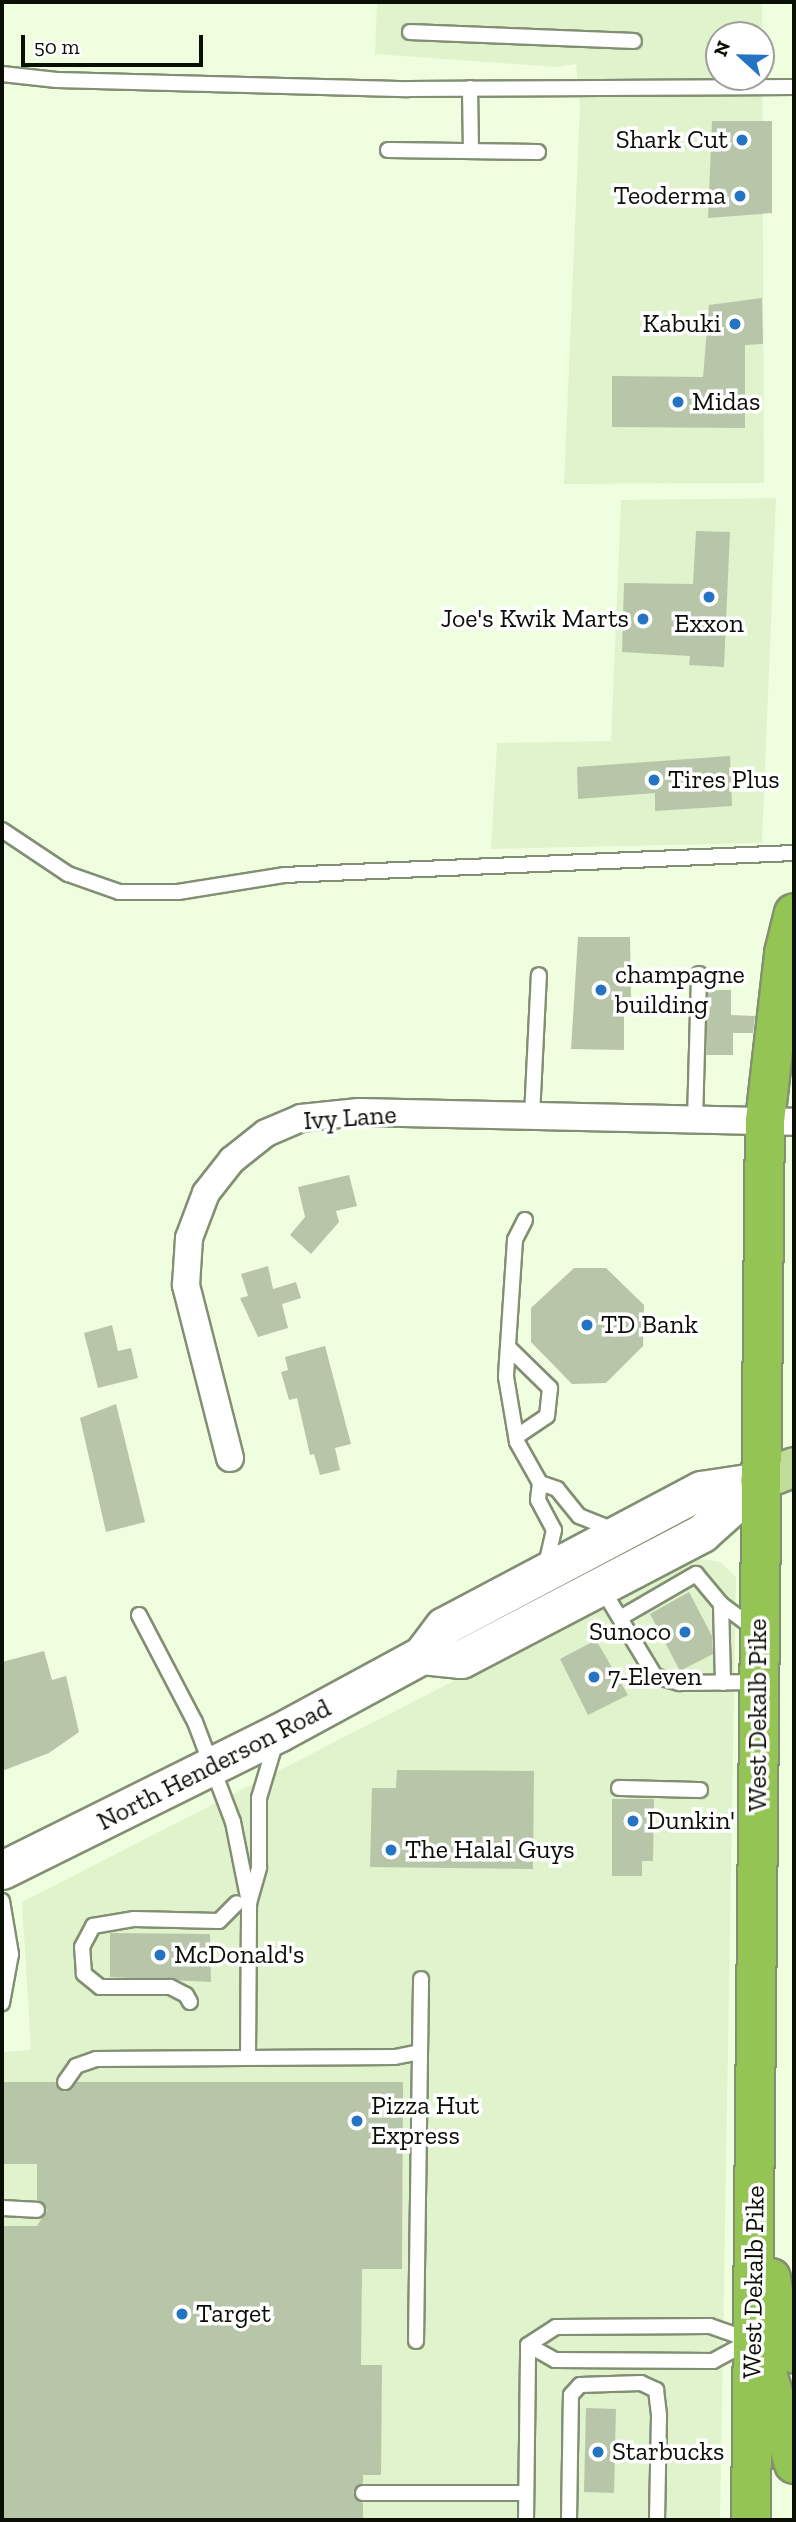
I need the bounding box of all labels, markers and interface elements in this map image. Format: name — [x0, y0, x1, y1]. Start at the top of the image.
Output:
scale bar — [24, 21, 206, 65]
north arrow — [705, 21, 775, 91]
text: 50 m — [34, 34, 80, 59]
text: N — [709, 38, 735, 60]
place label: Shark Cut — [616, 124, 728, 156]
marker: Shark Cut — [734, 132, 750, 148]
place label: Teoderma — [614, 180, 726, 212]
marker: Teoderma — [732, 188, 748, 204]
place label: Kabuki — [642, 308, 721, 340]
marker: Kabuki — [727, 316, 743, 332]
place label: Midas — [692, 386, 760, 418]
marker: Midas — [670, 394, 686, 410]
marker: Exxon — [701, 589, 717, 605]
place label: Joe's Kwik Marts — [441, 603, 629, 635]
place label: Exxon — [674, 608, 744, 640]
marker: Joe's Kwik Marts — [635, 611, 651, 627]
place label: Tires Plus — [668, 764, 780, 796]
marker: Tires Plus — [646, 772, 662, 788]
place label: champagne building — [615, 959, 745, 1020]
marker: champagne building — [593, 982, 609, 998]
street label: Ivy Lane — [302, 1099, 398, 1137]
place label: TD Bank — [601, 1309, 698, 1341]
marker: TD Bank — [579, 1317, 595, 1333]
place label: Sunoco — [589, 1616, 671, 1648]
street label: West Dekalb Pike — [742, 1618, 774, 1812]
marker: Sunoco — [677, 1624, 693, 1640]
place label: 7-Eleven — [608, 1661, 702, 1693]
marker: 7-Eleven — [586, 1669, 602, 1685]
street label: North Henderson Road — [92, 1693, 336, 1837]
place label: Dunkin' — [647, 1805, 735, 1837]
marker: Dunkin' — [625, 1813, 641, 1829]
place label: The Halal Guys — [405, 1834, 575, 1866]
marker: The Halal Guys — [383, 1842, 399, 1858]
place label: McDonald's — [174, 1939, 304, 1971]
marker: McDonald's — [152, 1947, 168, 1963]
place label: Pizza Hut Express — [371, 2090, 479, 2152]
marker: Pizza Hut Express — [349, 2113, 365, 2129]
street label: West Dekalb Pike — [737, 2185, 771, 2379]
place label: Target — [196, 2298, 271, 2330]
marker: Target — [174, 2306, 190, 2322]
place label: Starbucks — [612, 2436, 724, 2468]
marker: Starbucks — [590, 2444, 606, 2460]

